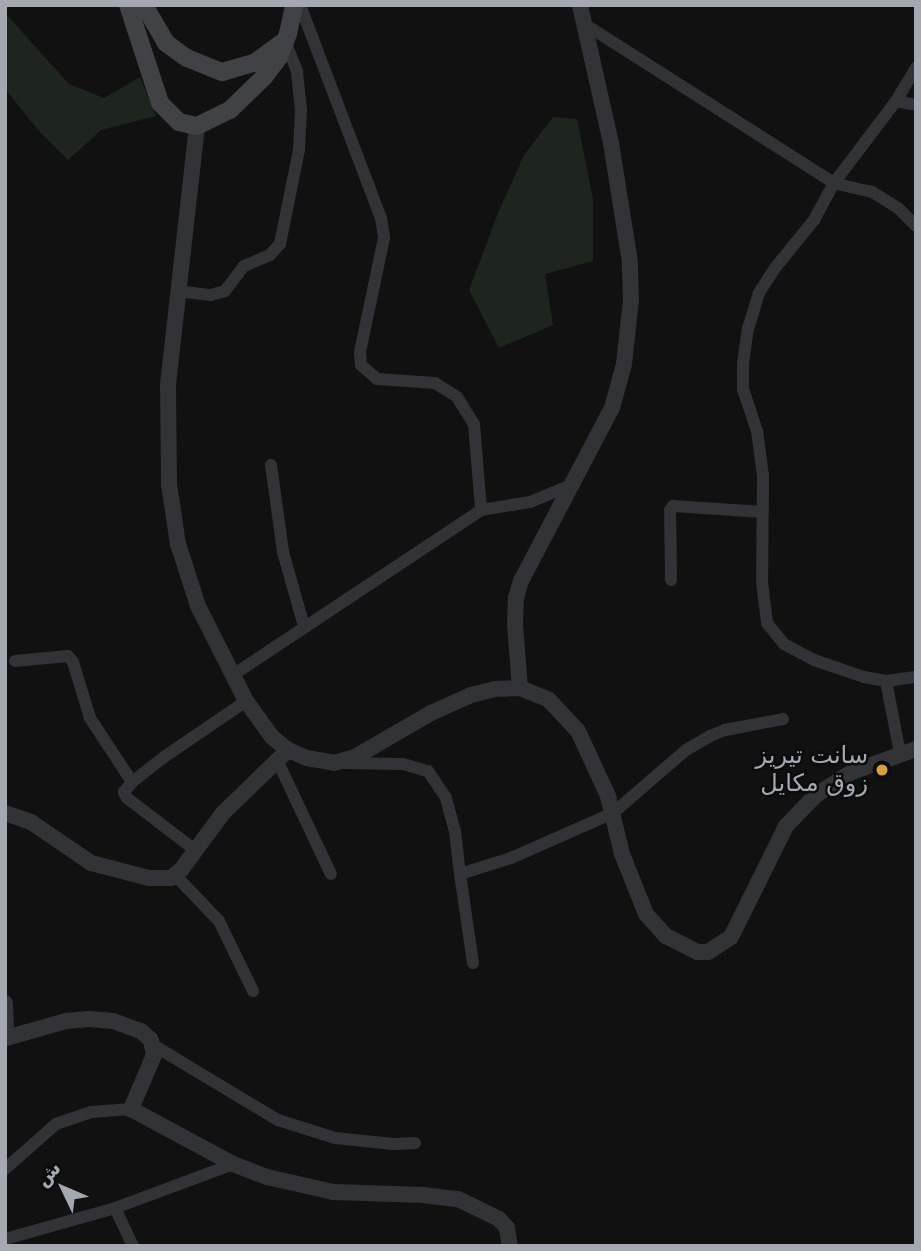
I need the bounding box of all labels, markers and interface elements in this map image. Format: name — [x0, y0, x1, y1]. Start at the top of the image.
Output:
place label: سانت تيريز زوق مكايل — [756, 742, 868, 798]
marker: سانت تيريز زوق مكايل — [874, 762, 890, 778]
north arrow — [28, 1153, 98, 1223]
text: ش — [31, 1156, 65, 1190]

